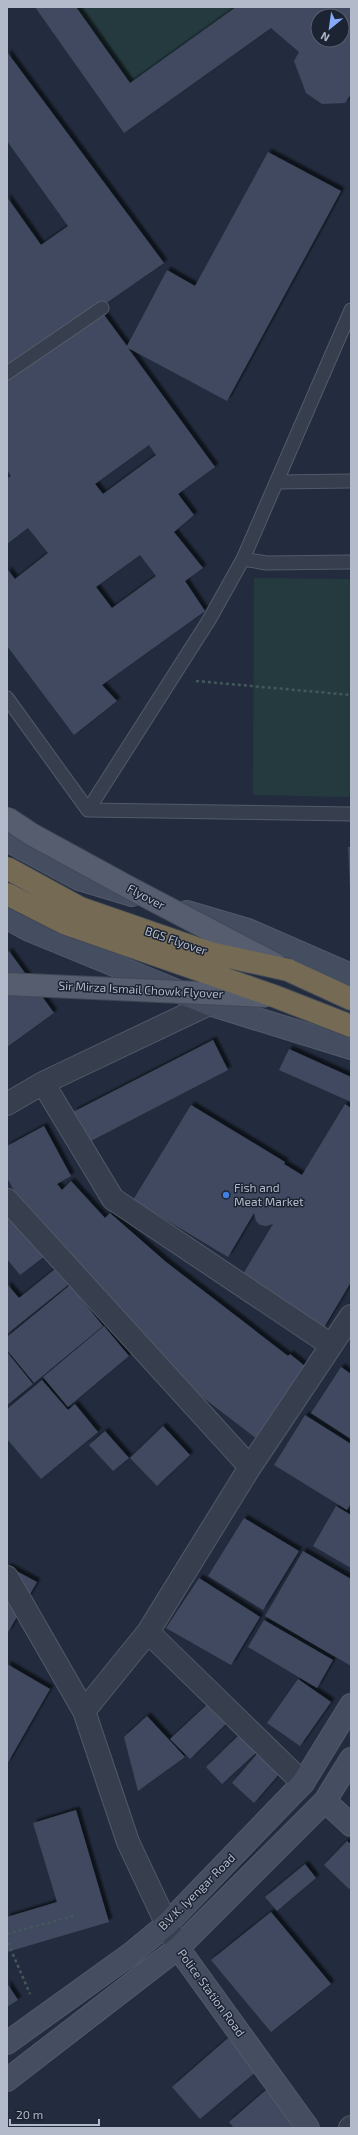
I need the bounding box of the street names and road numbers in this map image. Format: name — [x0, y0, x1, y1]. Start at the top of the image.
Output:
street label: Flyover — [125, 880, 168, 912]
street label: BGS Flyover — [143, 923, 209, 957]
street label: Sir Mirza Ismail Chowk Flyover — [58, 978, 224, 1000]
street label: B.V.K. Iyengar Road — [155, 1850, 238, 1933]
street label: Police Station Road — [175, 1946, 248, 2039]

